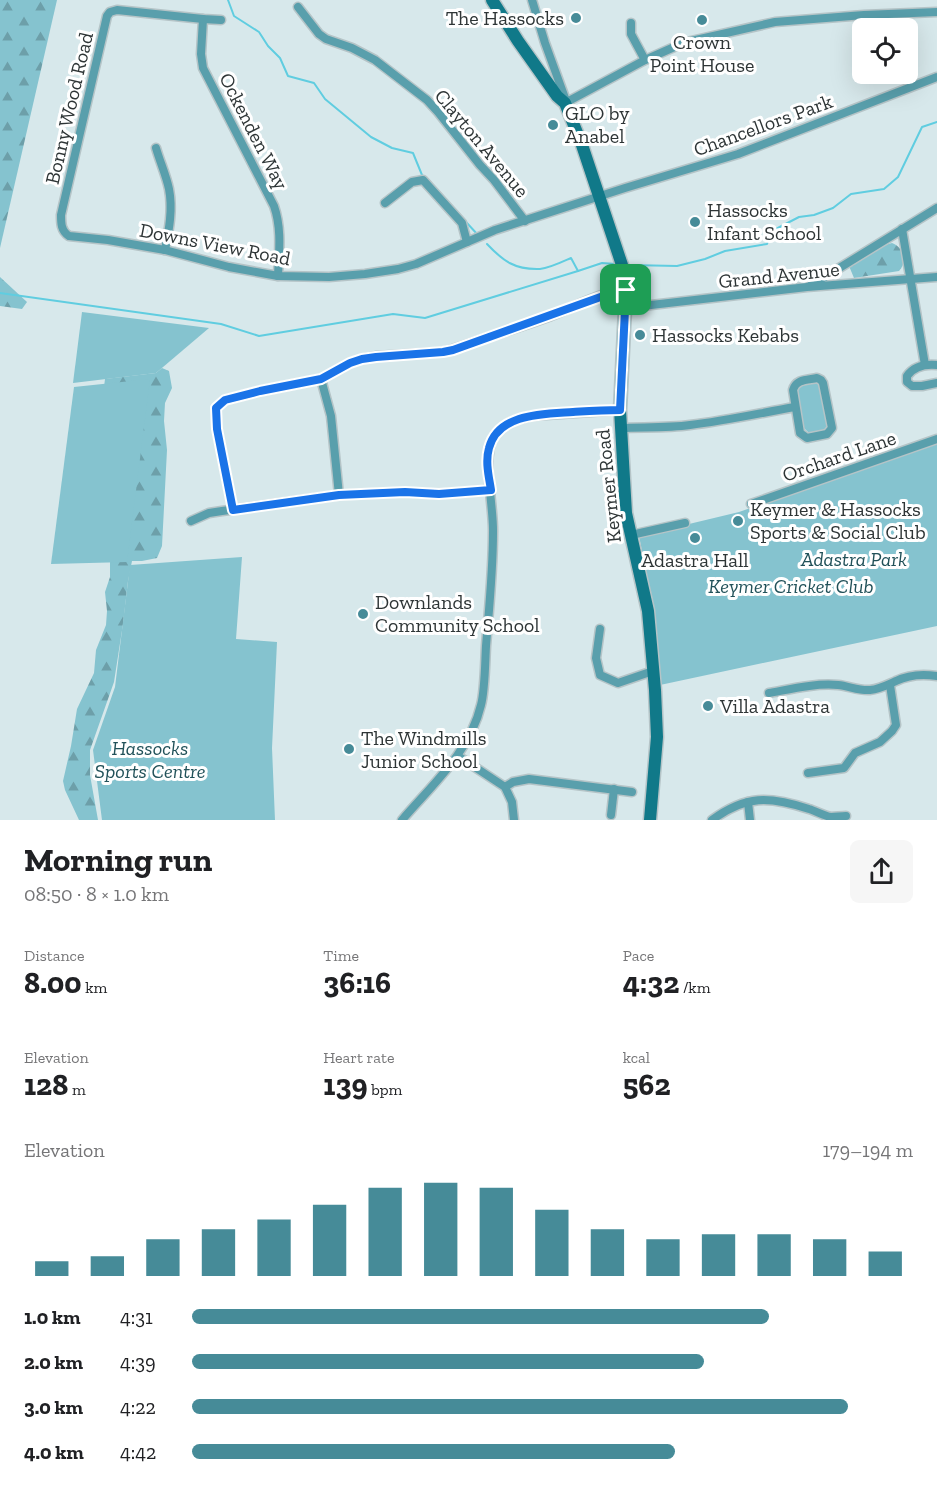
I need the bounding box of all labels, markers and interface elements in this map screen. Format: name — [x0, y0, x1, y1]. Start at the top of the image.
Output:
place label: The Hassocks — [446, 6, 564, 30]
marker: The Hassocks — [569, 11, 583, 25]
marker: Crown Point House — [695, 13, 709, 27]
map controls — [852, 18, 918, 84]
button: locate — [852, 18, 918, 84]
street label: Bonny Wood Road — [40, 30, 98, 186]
place label: Crown Point House — [650, 30, 754, 77]
street label: Ockenden Way — [214, 69, 294, 194]
street label: Clayton Avenue — [430, 84, 534, 202]
street label: Chancellors Park — [690, 89, 836, 161]
place label: GLO by Anabel — [565, 101, 630, 148]
marker: GLO by Anabel — [546, 118, 560, 132]
place label: Hassocks Infant School — [707, 198, 821, 245]
marker: Hassocks Infant School — [688, 215, 702, 229]
street label: Downs View Road — [137, 218, 293, 270]
street label: Grand Avenue — [717, 257, 841, 293]
pin — [600, 264, 651, 315]
icon: arrive — [609, 273, 642, 306]
place label: Hassocks Kebabs — [652, 323, 799, 347]
marker: Hassocks Kebabs — [633, 328, 647, 342]
street label: Orchard Lane — [779, 425, 899, 487]
street label: Keymer Road — [590, 428, 626, 544]
place label: Keymer & Hassocks Sports & Social Club — [750, 497, 926, 544]
marker: Keymer & Hassocks Sports & Social Club — [731, 514, 745, 528]
marker: Adastra Hall — [688, 531, 702, 545]
park label: Adastra Park — [800, 547, 907, 571]
place label: Adastra Hall — [641, 548, 749, 572]
park label: Keymer Cricket Club — [708, 574, 874, 598]
place label: Downlands Community School — [375, 590, 540, 637]
marker: Downlands Community School — [356, 607, 370, 621]
place label: Villa Adastra — [719, 694, 830, 718]
marker: Villa Adastra — [701, 699, 715, 713]
place label: The Windmills Junior School — [361, 726, 487, 773]
park label: Hassocks Sports Centre — [94, 736, 206, 783]
marker: The Windmills Junior School — [342, 742, 356, 756]
text: Morning run — [24, 840, 212, 879]
button: share — [850, 840, 913, 903]
text: 08:50 · 8 × 1.0 km — [24, 882, 169, 906]
text: Distance — [24, 946, 85, 965]
text: Time — [323, 946, 359, 965]
text: Pace — [623, 946, 654, 965]
text: 8.00 — [24, 965, 82, 1001]
text: 36:16 — [323, 965, 391, 1001]
text: 4:32 — [623, 965, 679, 1001]
text: km — [82, 978, 107, 997]
text: /km — [679, 978, 710, 997]
text: Elevation — [24, 1048, 89, 1067]
text: Heart rate — [323, 1048, 394, 1067]
text: kcal — [623, 1048, 650, 1067]
text: 128 — [24, 1067, 68, 1103]
text: 139 — [323, 1067, 368, 1103]
text: 562 — [623, 1067, 671, 1103]
text: m — [68, 1080, 86, 1099]
text: bpm — [368, 1080, 402, 1099]
text: Elevation — [24, 1138, 105, 1162]
text: 179–194 m — [823, 1138, 913, 1162]
text: 1.0 km — [24, 1305, 80, 1329]
text: 4:31 — [120, 1305, 153, 1329]
text: 2.0 km — [24, 1350, 83, 1374]
text: 4:39 — [120, 1350, 156, 1374]
text: 3.0 km — [24, 1395, 83, 1419]
text: 4:22 — [120, 1395, 156, 1419]
text: 4.0 km — [24, 1440, 84, 1464]
text: 4:42 — [120, 1440, 156, 1464]

